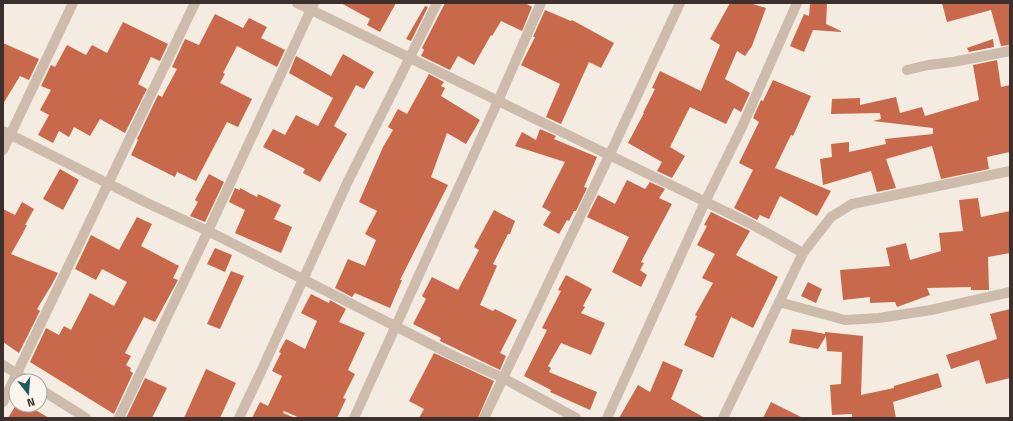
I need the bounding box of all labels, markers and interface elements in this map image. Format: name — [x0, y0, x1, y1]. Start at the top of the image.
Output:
north arrow — [8, 373, 48, 413]
text: N — [25, 394, 37, 411]

